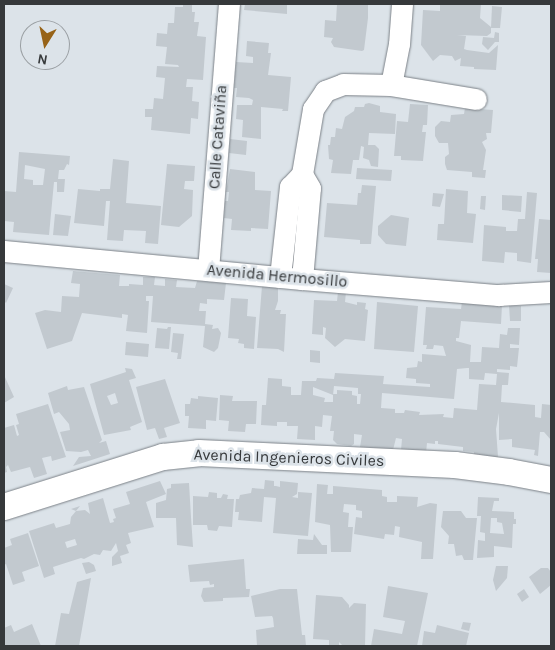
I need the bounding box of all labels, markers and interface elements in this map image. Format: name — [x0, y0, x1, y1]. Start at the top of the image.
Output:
north arrow — [20, 20, 70, 70]
text: N — [36, 50, 49, 69]
street label: Calle Cataviña — [205, 84, 231, 190]
street label: Avenida Hermosillo — [206, 260, 348, 292]
street label: Avenida Ingenieros Civiles — [193, 445, 385, 471]

